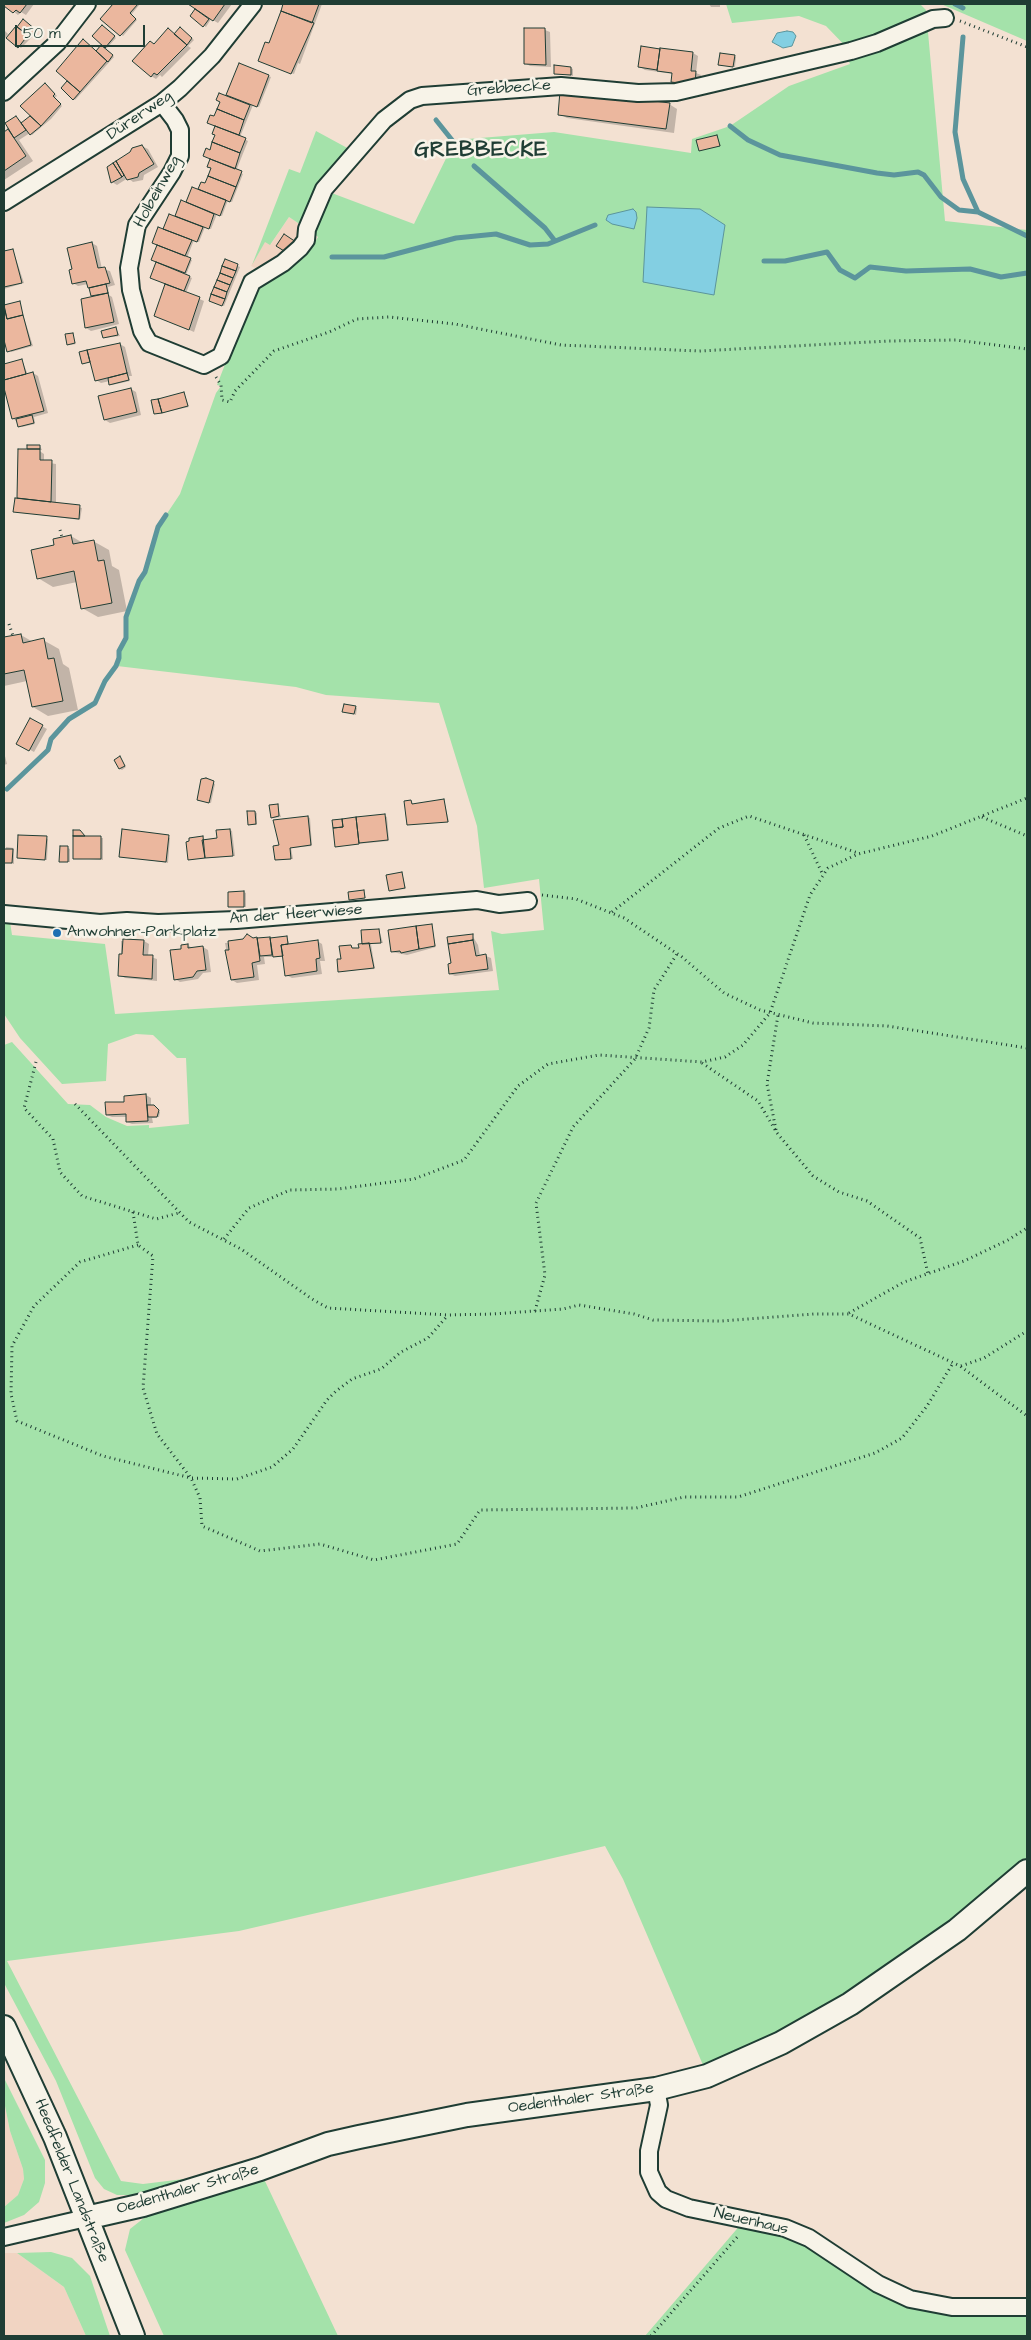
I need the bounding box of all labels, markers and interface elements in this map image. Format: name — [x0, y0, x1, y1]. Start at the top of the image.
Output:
scale bar — [18, 15, 148, 47]
text: 50 m — [23, 23, 61, 44]
street label: Grebbecke — [467, 77, 551, 101]
street label: Dürerweg — [104, 87, 176, 145]
district label: GREBBECKE — [413, 139, 549, 165]
street label: Holbeinweg — [130, 153, 186, 231]
street label: An der Heerwiese — [229, 901, 363, 929]
place label: Anwohner-Parkplatz — [67, 923, 217, 943]
marker: Anwohner-Parkplatz — [51, 927, 63, 939]
street label: Oedenthaler Straße — [507, 2079, 655, 2119]
street label: Heedfelder Landstraße — [29, 2096, 113, 2266]
street label: Oedenthaler Straße — [115, 2161, 261, 2219]
street label: Neuenhaus — [712, 2204, 790, 2240]

